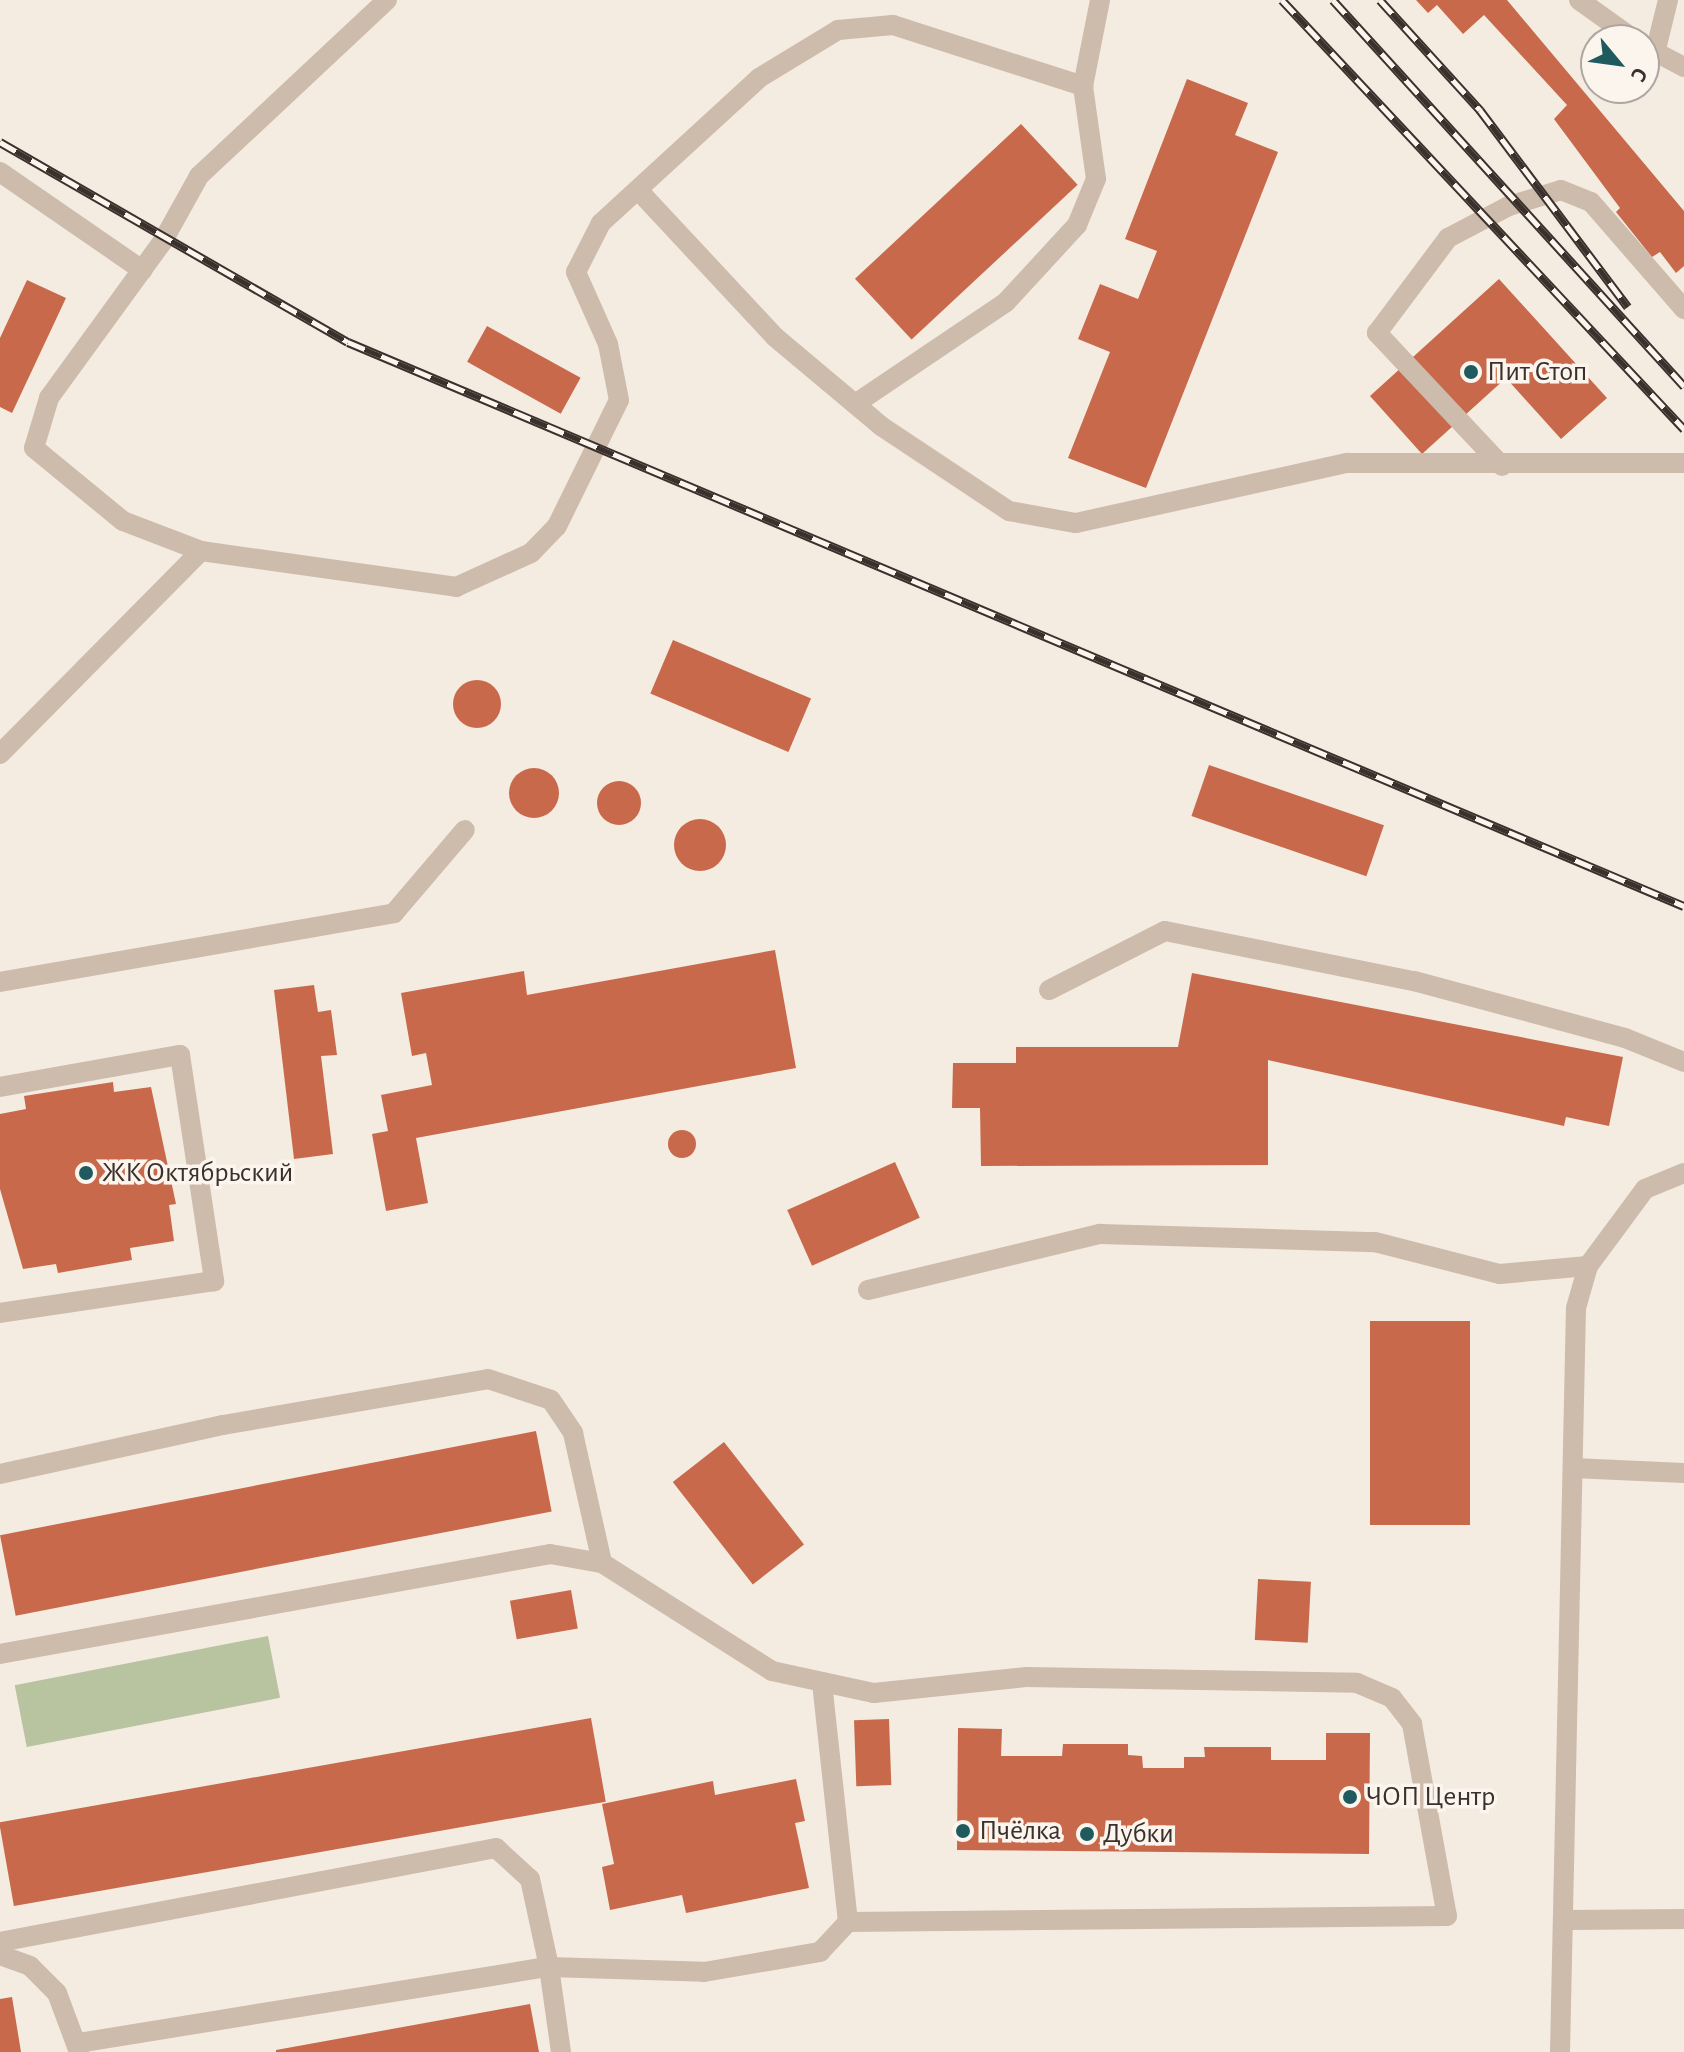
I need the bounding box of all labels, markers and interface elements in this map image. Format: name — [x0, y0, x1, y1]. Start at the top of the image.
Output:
north arrow — [1580, 24, 1660, 104]
text: С — [1627, 64, 1652, 85]
place label: Пит Стоп — [1487, 355, 1587, 389]
marker: Пит Стоп — [1462, 363, 1480, 381]
place label: ЖК Октябрьский — [102, 1156, 293, 1190]
marker: ЖК Октябрьский — [77, 1164, 95, 1182]
place label: ЧОП Центр — [1366, 1780, 1495, 1814]
marker: ЧОП Центр — [1341, 1788, 1359, 1806]
place label: Пчёлка — [979, 1814, 1061, 1848]
place label: Дубки — [1103, 1817, 1174, 1851]
marker: Пчёлка — [954, 1822, 972, 1840]
marker: Дубки — [1078, 1825, 1096, 1843]

